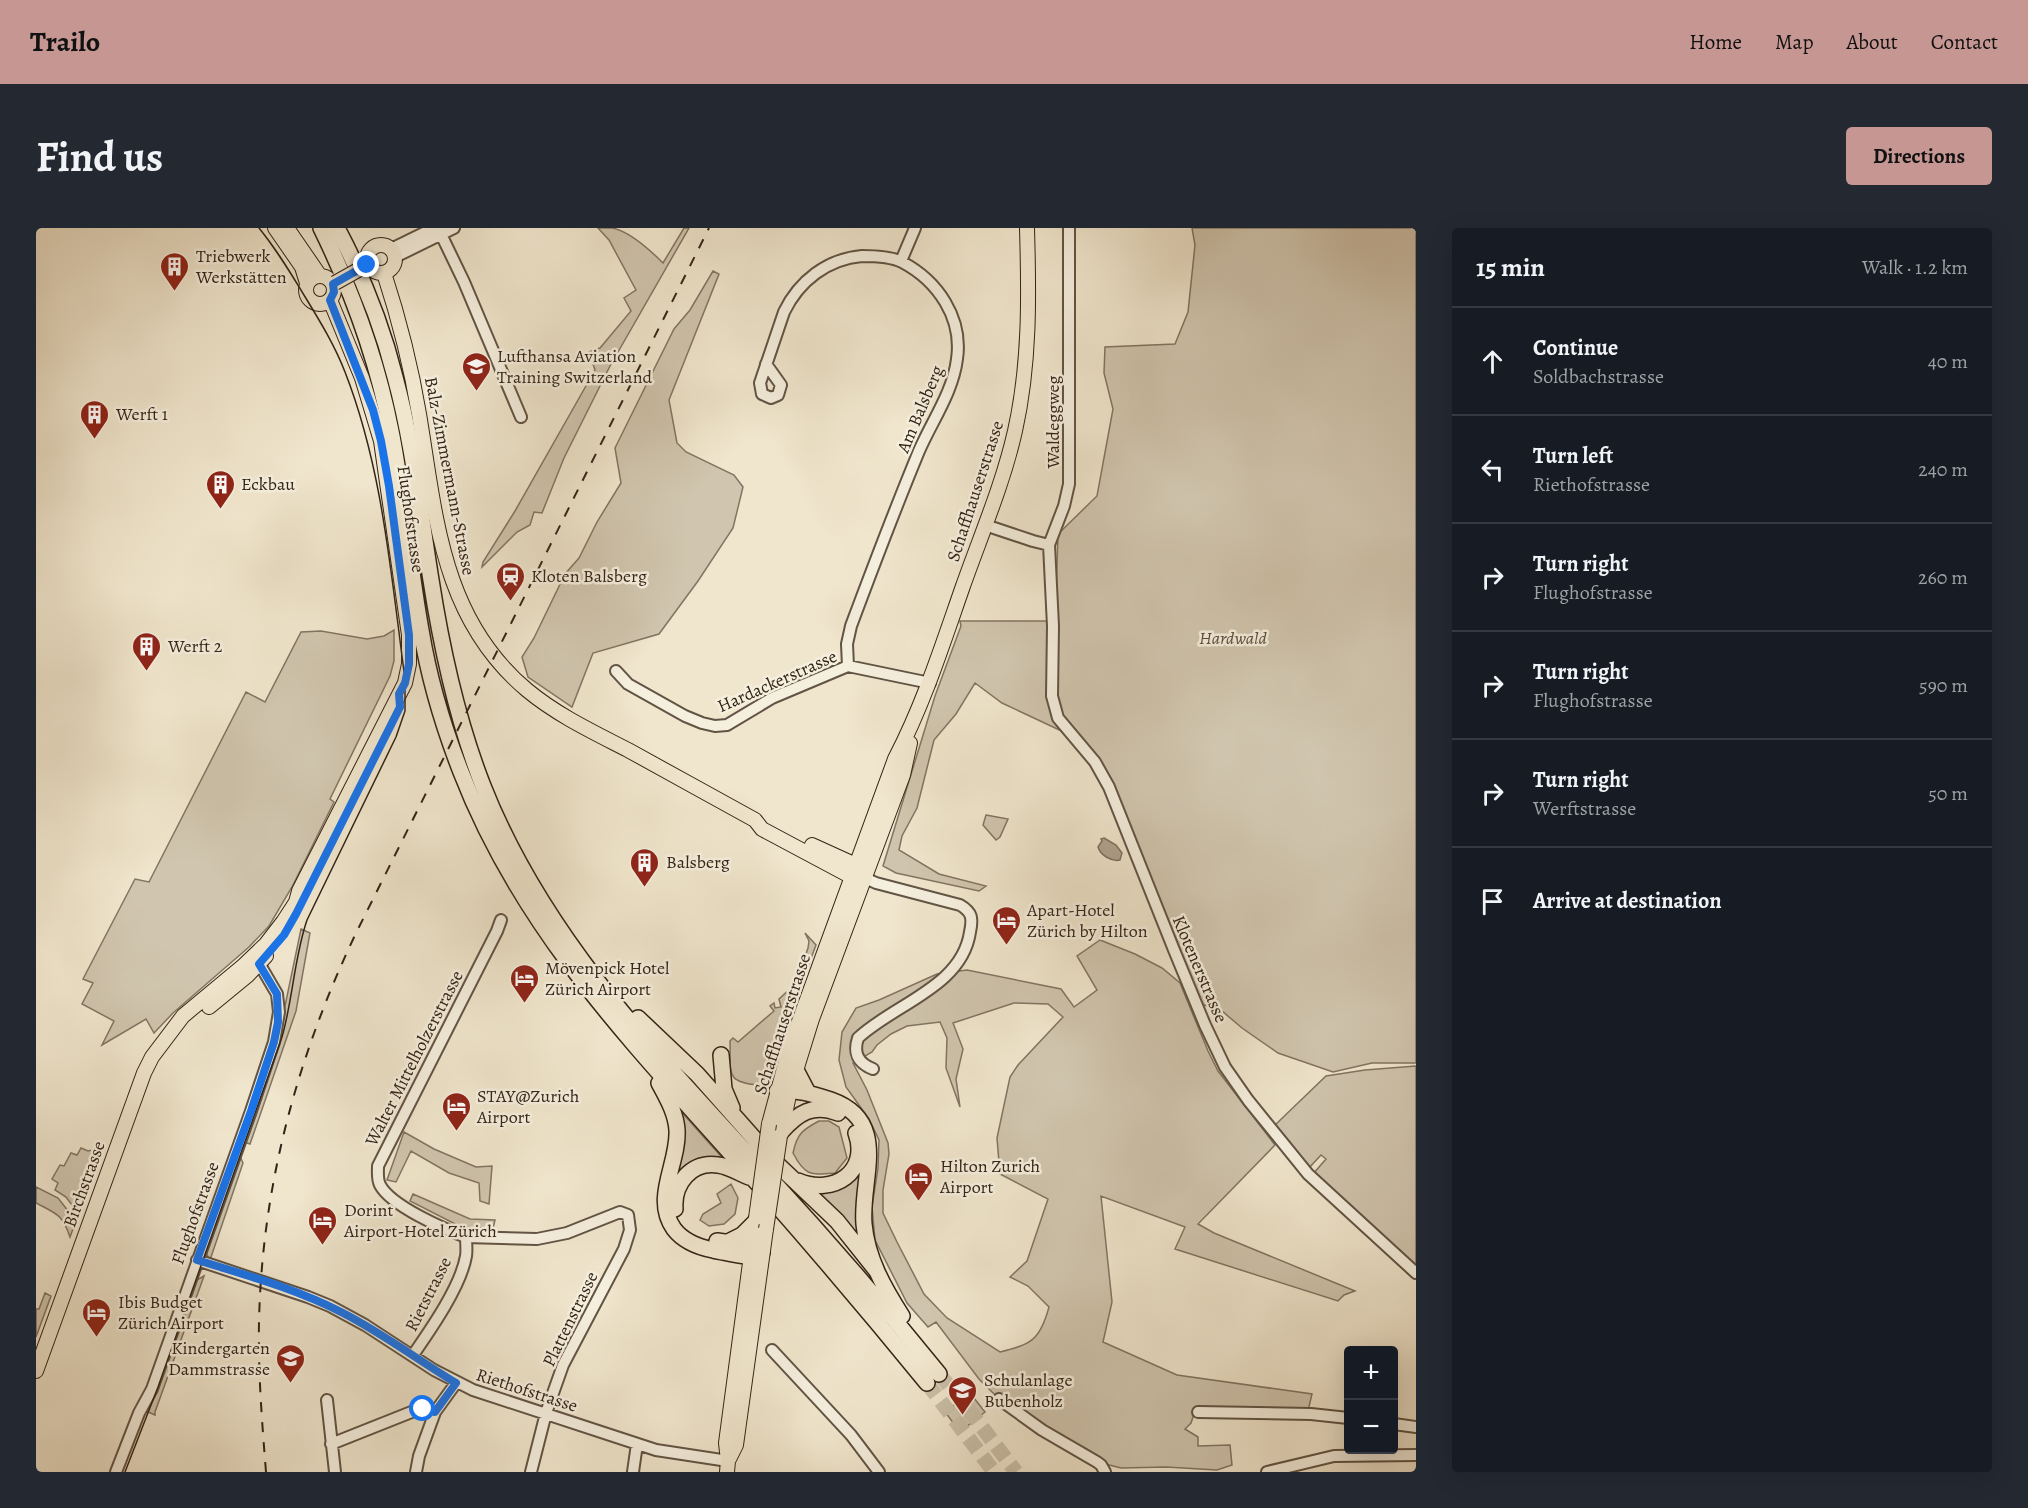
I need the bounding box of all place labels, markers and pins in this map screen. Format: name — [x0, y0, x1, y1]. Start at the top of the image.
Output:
place label: Triebwerk Werkstätten — [195, 244, 287, 289]
building icon: Triebwerk Werkstätten — [159, 250, 191, 292]
place label: Lufthansa Aviation Training Switzerland — [497, 344, 653, 389]
school or university icon: Lufthansa Aviation Training Switzerland — [460, 350, 492, 392]
building icon: Werft 1 — [79, 398, 111, 440]
place label: Werft 1 — [115, 402, 168, 426]
building icon: Eckbau — [204, 468, 236, 510]
place label: Eckbau — [241, 472, 295, 496]
station icon: Kloten Balsberg — [494, 560, 526, 602]
place label: Kloten Balsberg — [531, 564, 647, 588]
building icon: Werft 2 — [131, 630, 163, 672]
place label: Werft 2 — [167, 634, 223, 658]
building icon: Balsberg — [629, 846, 661, 888]
place label: Balsberg — [666, 850, 730, 874]
place label: Apart-Hotel Zürich by Hilton — [1026, 898, 1148, 943]
hotel icon: Apart-Hotel Zürich by Hilton — [990, 904, 1022, 946]
place label: Mövenpick Hotel Zürich Airport — [545, 956, 670, 1001]
hotel icon: Mövenpick Hotel Zürich Airport — [508, 962, 540, 1004]
place label: STAY@Zurich Airport — [476, 1084, 580, 1129]
hotel icon: STAY@Zurich Airport — [440, 1090, 472, 1132]
place label: Hilton Zurich Airport — [939, 1154, 1041, 1199]
hotel icon: Hilton Zurich Airport — [903, 1160, 935, 1202]
place label: Dorint Airport-Hotel Zürich — [343, 1198, 497, 1243]
hotel icon: Dorint Airport-Hotel Zürich — [307, 1204, 339, 1246]
place label: Ibis Budget Zürich Airport — [118, 1290, 224, 1335]
hotel icon: Ibis Budget Zürich Airport — [81, 1296, 113, 1338]
place label: Kindergarten Dammstrasse — [168, 1336, 270, 1381]
school or university icon: Kindergarten Dammstrasse — [275, 1342, 307, 1384]
place label: Schulanlage Bubenholz — [984, 1368, 1073, 1413]
school or university icon: Schulanlage Bubenholz — [947, 1374, 979, 1416]

